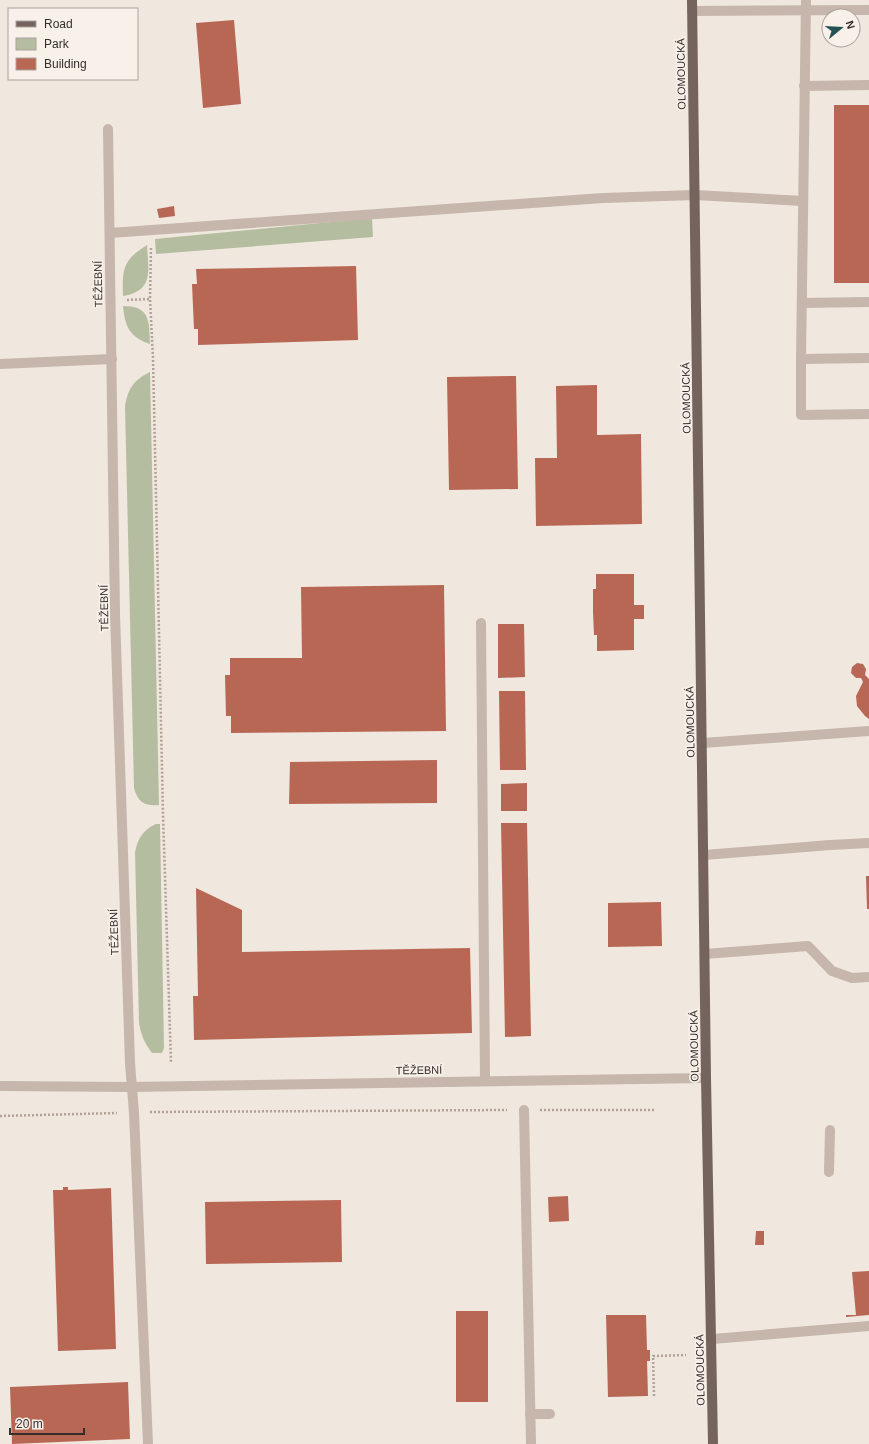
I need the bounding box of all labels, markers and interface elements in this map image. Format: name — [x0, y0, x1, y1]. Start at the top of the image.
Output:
legend — [8, 8, 138, 80]
north arrow — [821, 8, 861, 48]
text: Road — [44, 17, 73, 31]
text: N — [844, 19, 857, 31]
text: Park — [44, 37, 70, 51]
street label: OLOMOUCKÁ — [674, 37, 688, 110]
text: Building — [44, 57, 87, 71]
street label: TĚŽEBNÍ — [92, 260, 104, 307]
street label: OLOMOUCKÁ — [679, 361, 693, 434]
street label: TĚŽEBNÍ — [98, 584, 110, 631]
street label: OLOMOUCKÁ — [683, 685, 697, 758]
street label: TĚŽEBNÍ — [107, 908, 121, 955]
street label: OLOMOUCKÁ — [687, 1009, 701, 1082]
street label: TĚŽEBNÍ — [396, 1064, 443, 1076]
street label: OLOMOUCKÁ — [693, 1333, 707, 1406]
scale bar — [10, 1410, 84, 1436]
text: 20 m — [16, 1417, 43, 1431]

